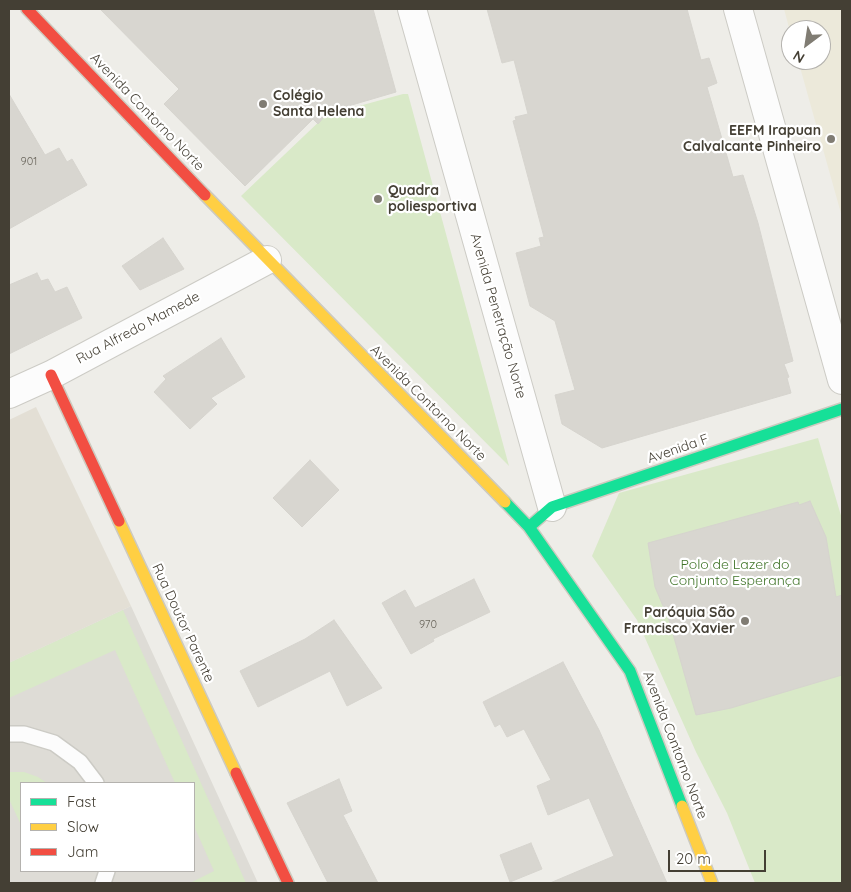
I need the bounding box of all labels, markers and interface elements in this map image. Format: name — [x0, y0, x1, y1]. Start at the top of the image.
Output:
north arrow — [781, 20, 831, 70]
text: N — [790, 47, 808, 67]
street label: Avenida Contorno Norte — [86, 50, 208, 174]
place label: Colégio Santa Helena — [273, 88, 364, 120]
marker: Colégio Santa Helena — [257, 98, 269, 110]
place label: EEFM Irapuan Calvalcante Pinheiro — [683, 123, 821, 156]
marker: EEFM Irapuan Calvalcante Pinheiro — [825, 133, 837, 145]
house number: 901 — [21, 155, 37, 169]
place label: Quadra poliesportiva — [388, 183, 477, 216]
marker: Quadra poliesportiva — [372, 193, 384, 205]
street label: Avenida Penetração Norte — [466, 231, 530, 401]
street label: Rua Alfredo Mamede — [73, 288, 203, 368]
street label: Avenida Contorno Norte — [367, 342, 489, 464]
street label: Avenida F — [645, 431, 711, 467]
park label: Polo de Lazer do Conjunto Esperança — [670, 557, 800, 590]
street label: Rua Doutor Parente — [148, 561, 218, 685]
place label: Paróquia São Francisco Xavier — [624, 605, 735, 638]
marker: Paróquia São Francisco Xavier — [739, 615, 751, 627]
house number: 970 — [419, 618, 437, 632]
street label: Avenida Contorno Norte — [639, 669, 711, 821]
legend — [20, 782, 195, 872]
text: Fast — [67, 792, 96, 811]
text: Slow — [67, 817, 99, 836]
scale bar — [671, 840, 768, 872]
text: Jam — [67, 842, 98, 861]
text: 20 m — [676, 849, 711, 868]

